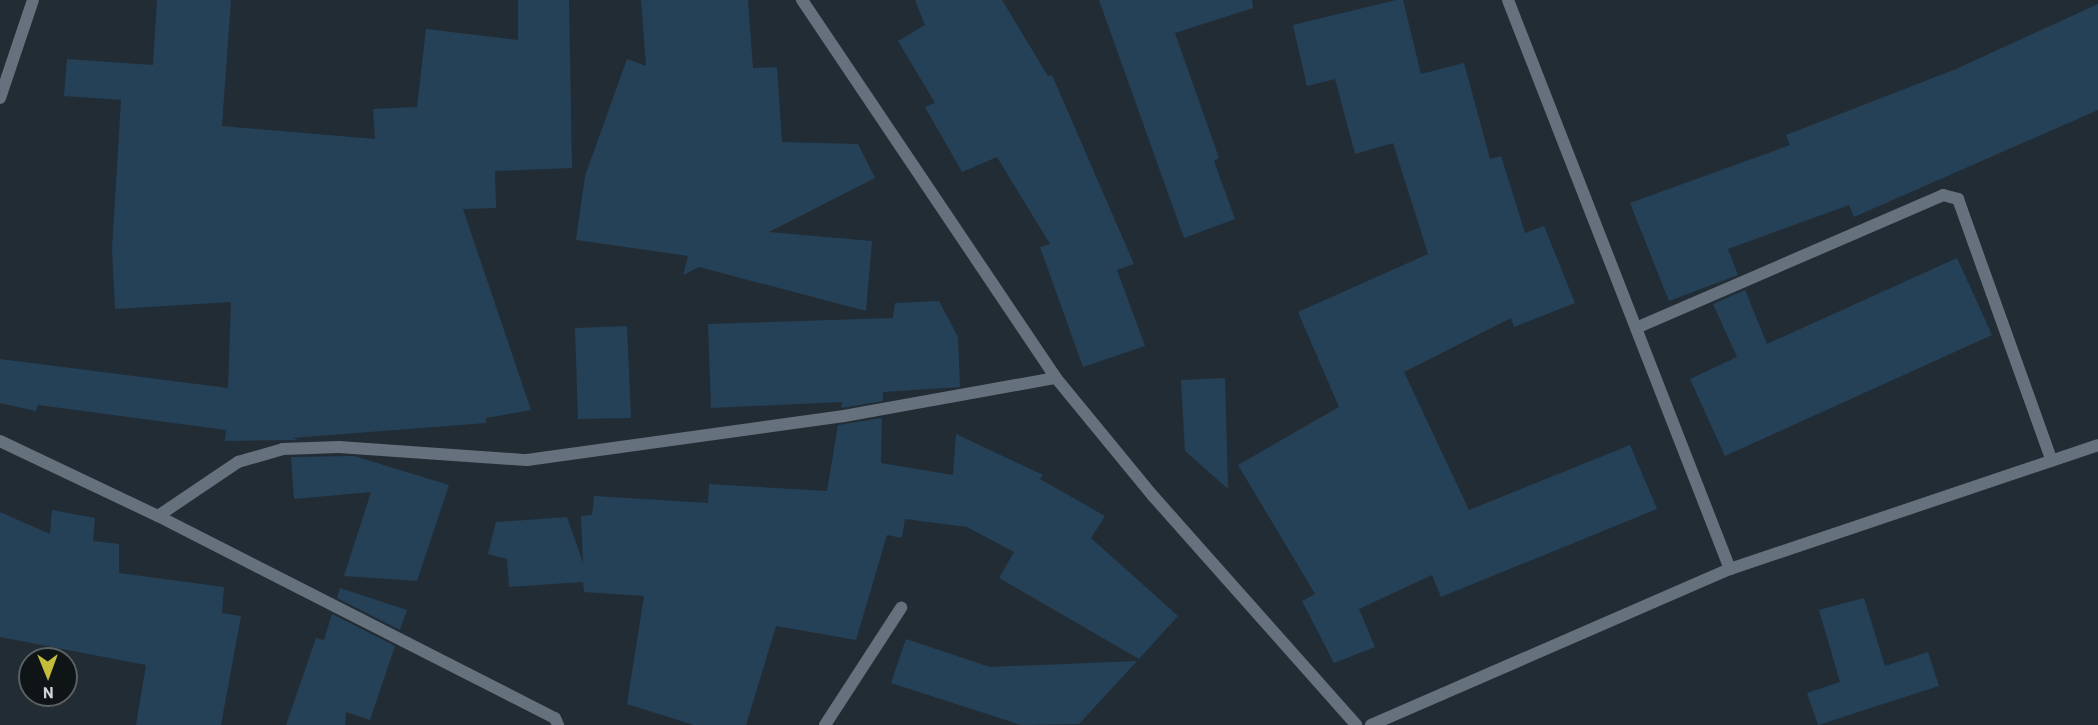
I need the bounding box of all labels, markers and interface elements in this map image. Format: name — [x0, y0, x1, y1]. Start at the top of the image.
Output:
north arrow — [18, 647, 78, 707]
text: N — [43, 684, 54, 703]

